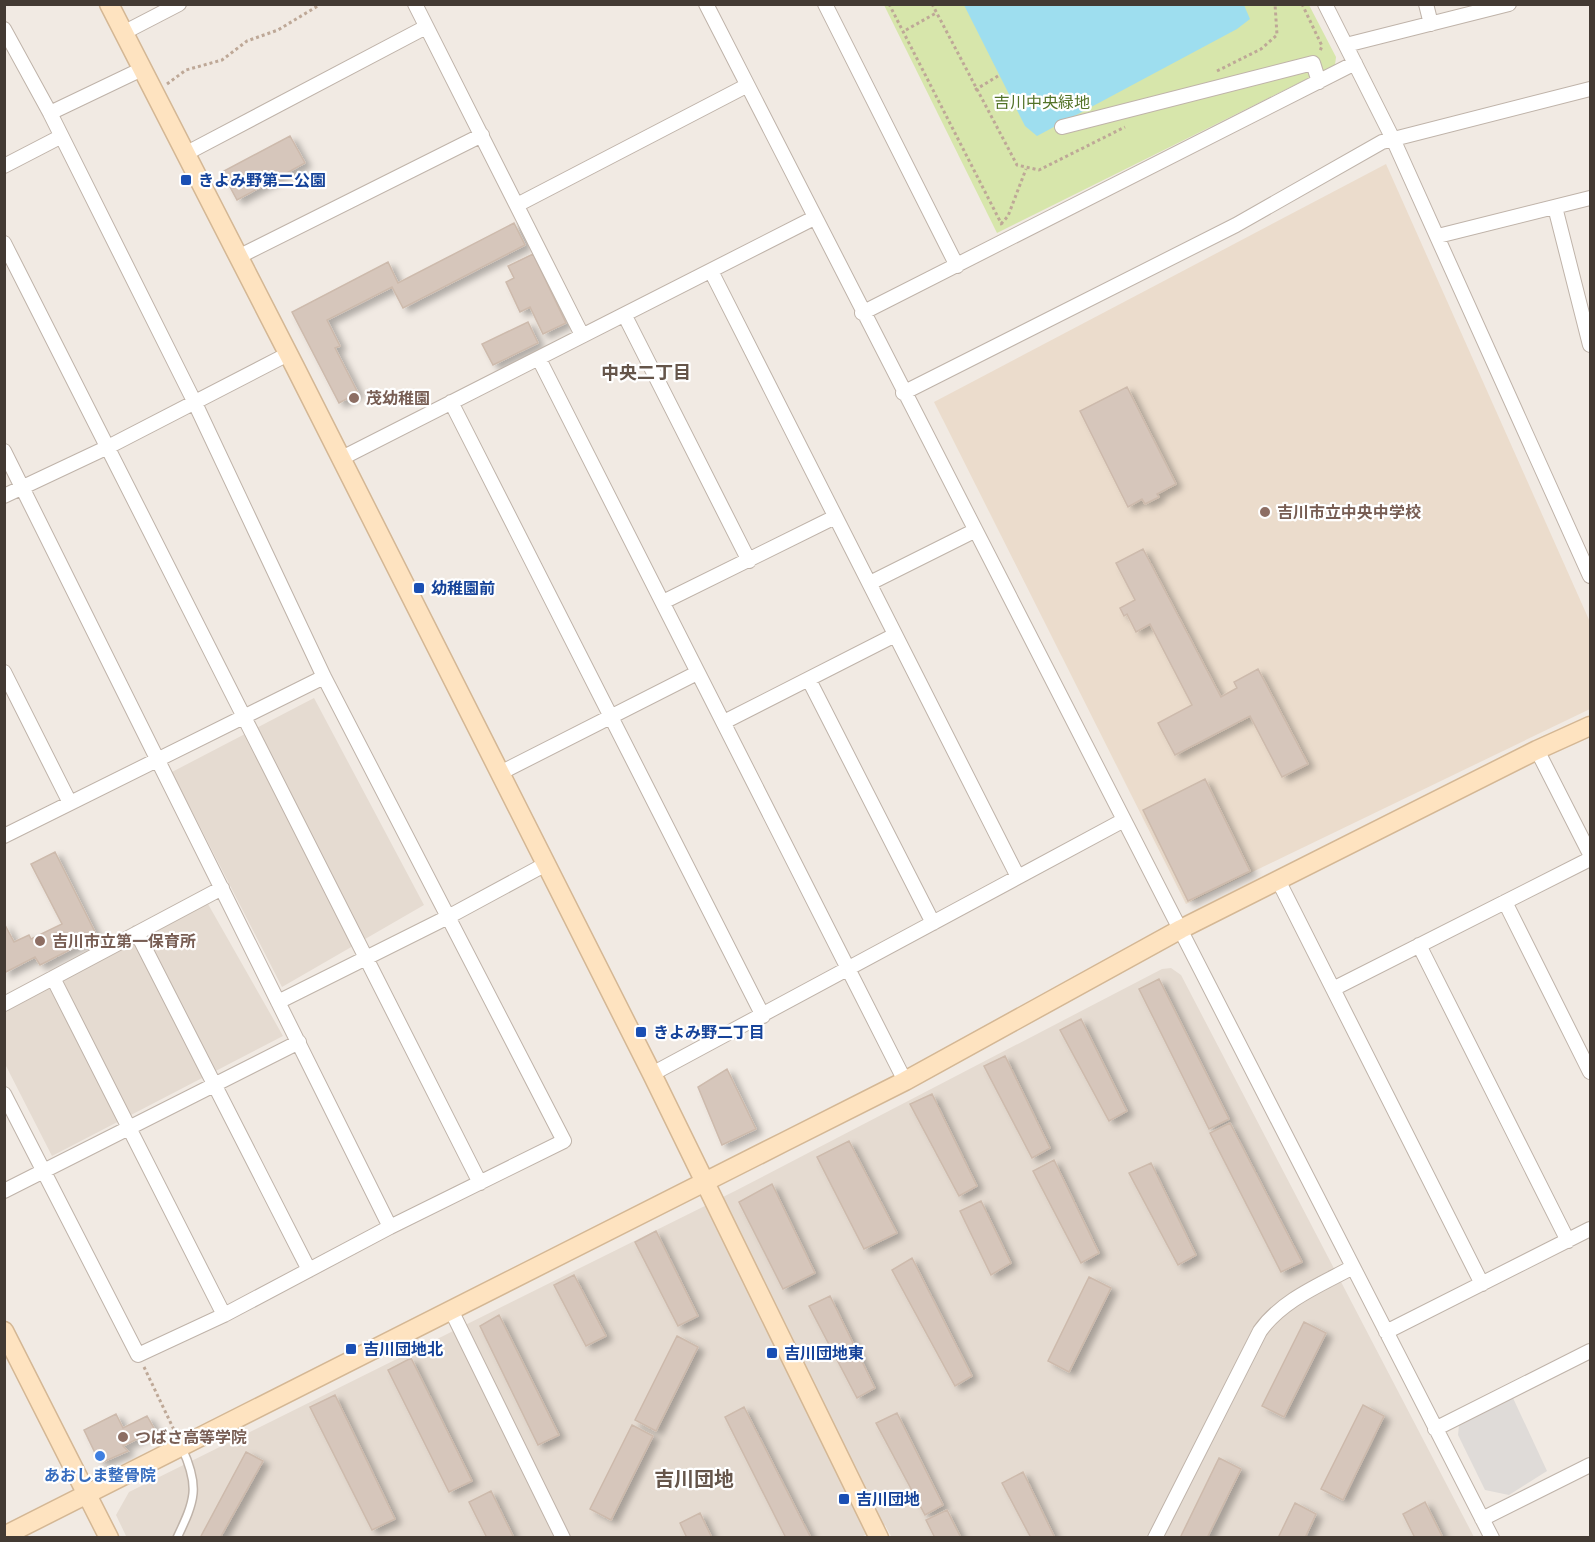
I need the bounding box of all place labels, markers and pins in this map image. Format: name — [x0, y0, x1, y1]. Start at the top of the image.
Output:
place label: きよみ野第二公園 — [198, 171, 326, 190]
marker: きよみ野第二公園 — [179, 173, 193, 187]
place label: 茂幼稚園 — [366, 389, 430, 408]
marker: 茂幼稚園 — [347, 391, 361, 405]
place label: 吉川市立中央中学校 — [1277, 503, 1421, 522]
marker: 吉川市立中央中学校 — [1258, 505, 1272, 519]
place label: 幼稚園前 — [431, 579, 495, 598]
marker: 幼稚園前 — [412, 581, 426, 595]
place label: 吉川市立第一保育所 — [52, 932, 196, 951]
marker: 吉川市立第一保育所 — [33, 934, 47, 948]
place label: きよみ野二丁目 — [653, 1023, 765, 1042]
marker: きよみ野二丁目 — [634, 1025, 648, 1039]
place label: 吉川団地北 — [363, 1340, 443, 1359]
marker: 吉川団地北 — [344, 1342, 358, 1356]
place label: 吉川団地東 — [784, 1344, 864, 1363]
marker: 吉川団地東 — [765, 1346, 779, 1360]
place label: つばさ高等学院 — [135, 1428, 247, 1447]
marker: つばさ高等学院 — [116, 1430, 130, 1444]
marker: あおしま整骨院 — [93, 1449, 107, 1463]
place label: あおしま整骨院 — [44, 1466, 156, 1485]
place label: 吉川団地 — [856, 1490, 920, 1509]
marker: 吉川団地 — [837, 1492, 851, 1506]

